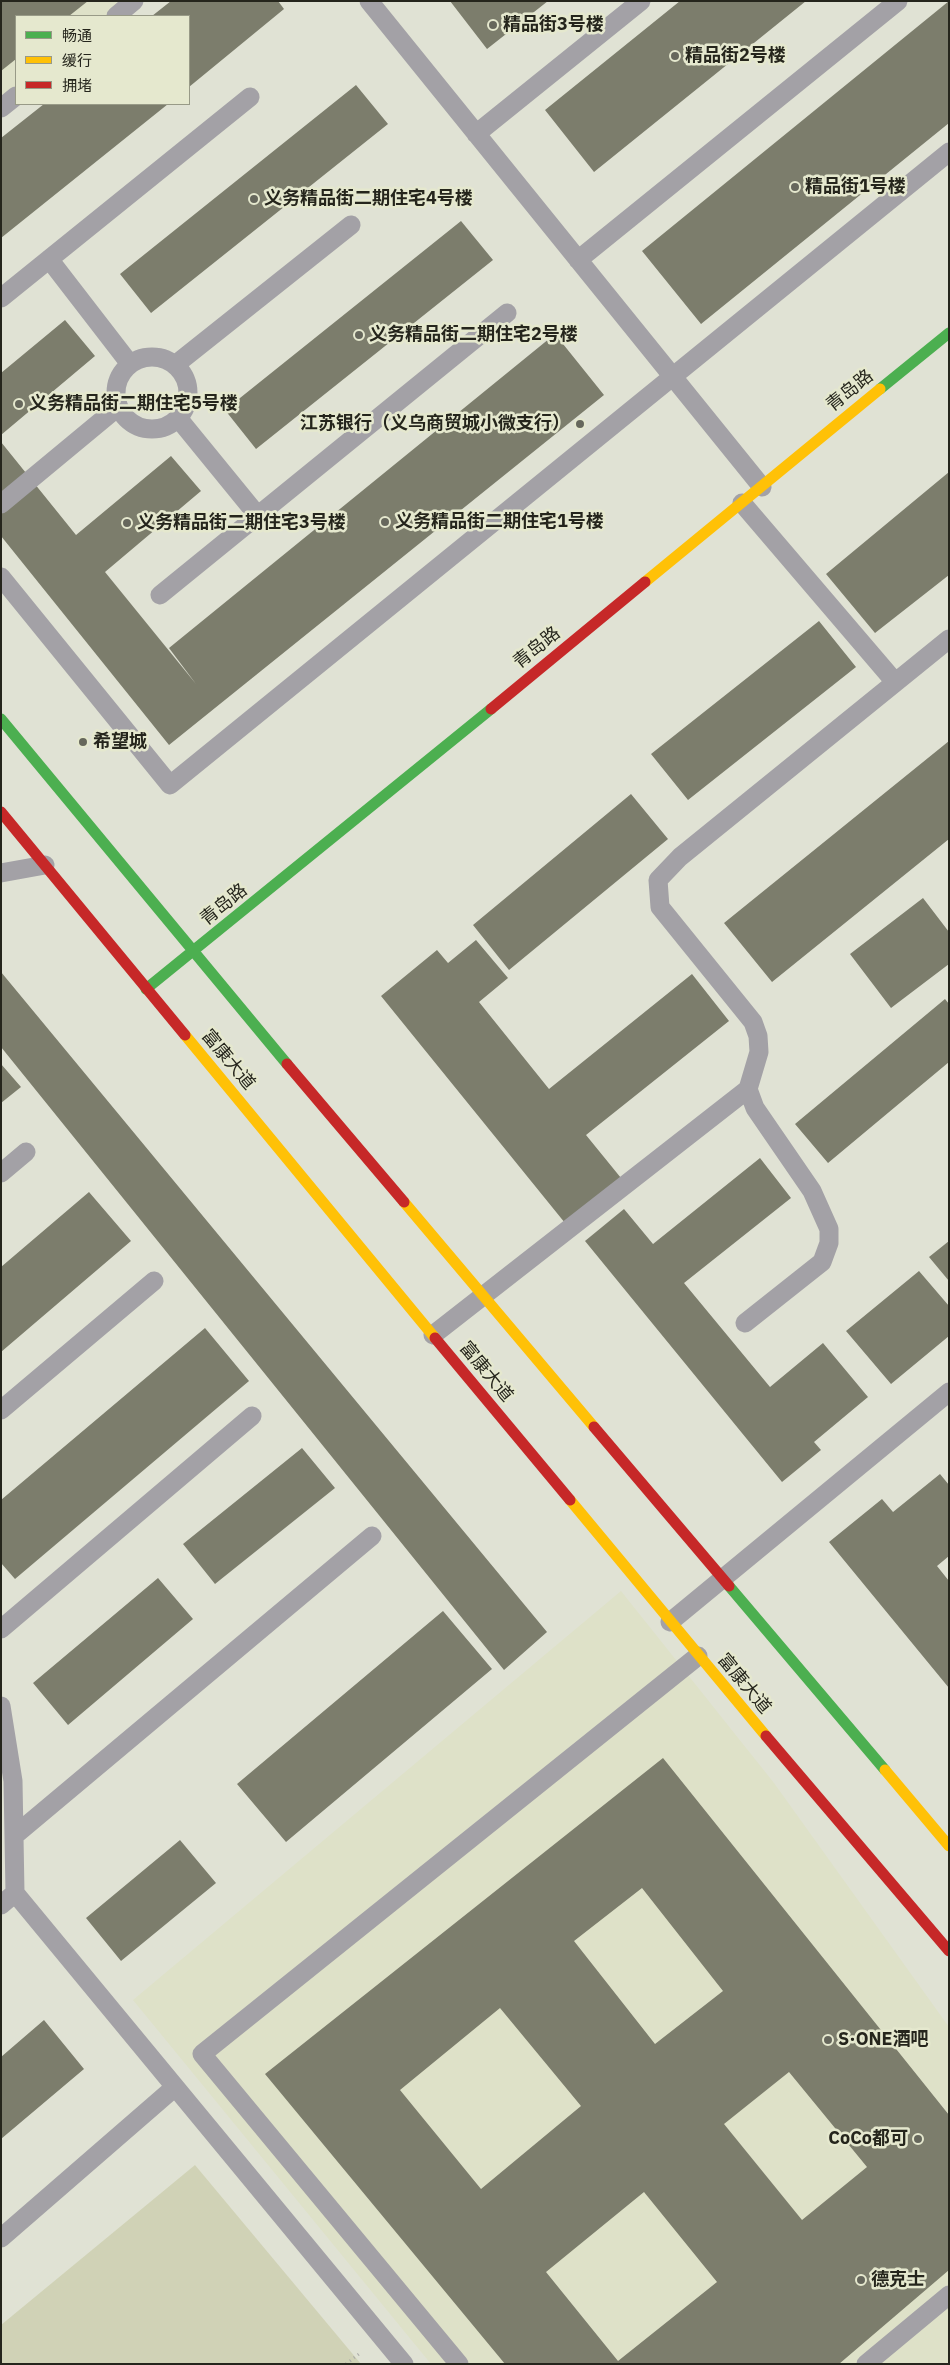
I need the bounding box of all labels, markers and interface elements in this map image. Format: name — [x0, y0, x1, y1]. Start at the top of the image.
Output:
place label: 精品街3号楼 — [503, 14, 604, 36]
legend — [15, 15, 190, 105]
marker: 精品街3号楼 — [487, 19, 499, 31]
text: 畅通 — [62, 26, 92, 45]
place label: 精品街2号楼 — [685, 45, 786, 67]
marker: 精品街2号楼 — [669, 50, 681, 62]
text: 缓行 — [62, 51, 92, 70]
text: 拥堵 — [62, 76, 92, 95]
place label: 精品街1号楼 — [805, 176, 906, 198]
marker: 精品街1号楼 — [789, 181, 801, 193]
place label: 义务精品街二期住宅4号楼 — [264, 188, 473, 210]
marker: 义务精品街二期住宅4号楼 — [248, 193, 260, 205]
place label: 义务精品街二期住宅2号楼 — [369, 324, 578, 346]
marker: 义务精品街二期住宅2号楼 — [353, 329, 365, 341]
street label: 青岛路 — [822, 366, 878, 416]
place label: 义务精品街二期住宅5号楼 — [29, 393, 238, 415]
marker: 义务精品街二期住宅5号楼 — [13, 398, 25, 410]
place label: 江苏银行（义乌商贸城小微支行） — [300, 413, 570, 435]
marker: 江苏银行（义乌商贸城小微支行） — [574, 418, 586, 430]
place label: 义务精品街二期住宅1号楼 — [395, 511, 604, 533]
place label: 义务精品街二期住宅3号楼 — [137, 512, 346, 534]
marker: 义务精品街二期住宅1号楼 — [379, 516, 391, 528]
marker: 义务精品街二期住宅3号楼 — [121, 517, 133, 529]
street label: 青岛路 — [509, 623, 565, 673]
place label: 希望城 — [93, 731, 147, 753]
marker: 希望城 — [77, 736, 89, 748]
street label: 青岛路 — [196, 880, 252, 930]
street label: 富康大道 — [197, 1025, 259, 1095]
street label: 富康大道 — [455, 1337, 517, 1407]
street label: 富康大道 — [713, 1649, 775, 1719]
place label: S·ONE酒吧 — [838, 2029, 928, 2051]
marker: S·ONE酒吧 — [822, 2034, 834, 2046]
place label: CoCo都可 — [828, 2128, 908, 2150]
marker: CoCo都可 — [912, 2133, 924, 2145]
place label: 德克士 — [871, 2269, 925, 2291]
marker: 德克士 — [855, 2274, 867, 2286]

